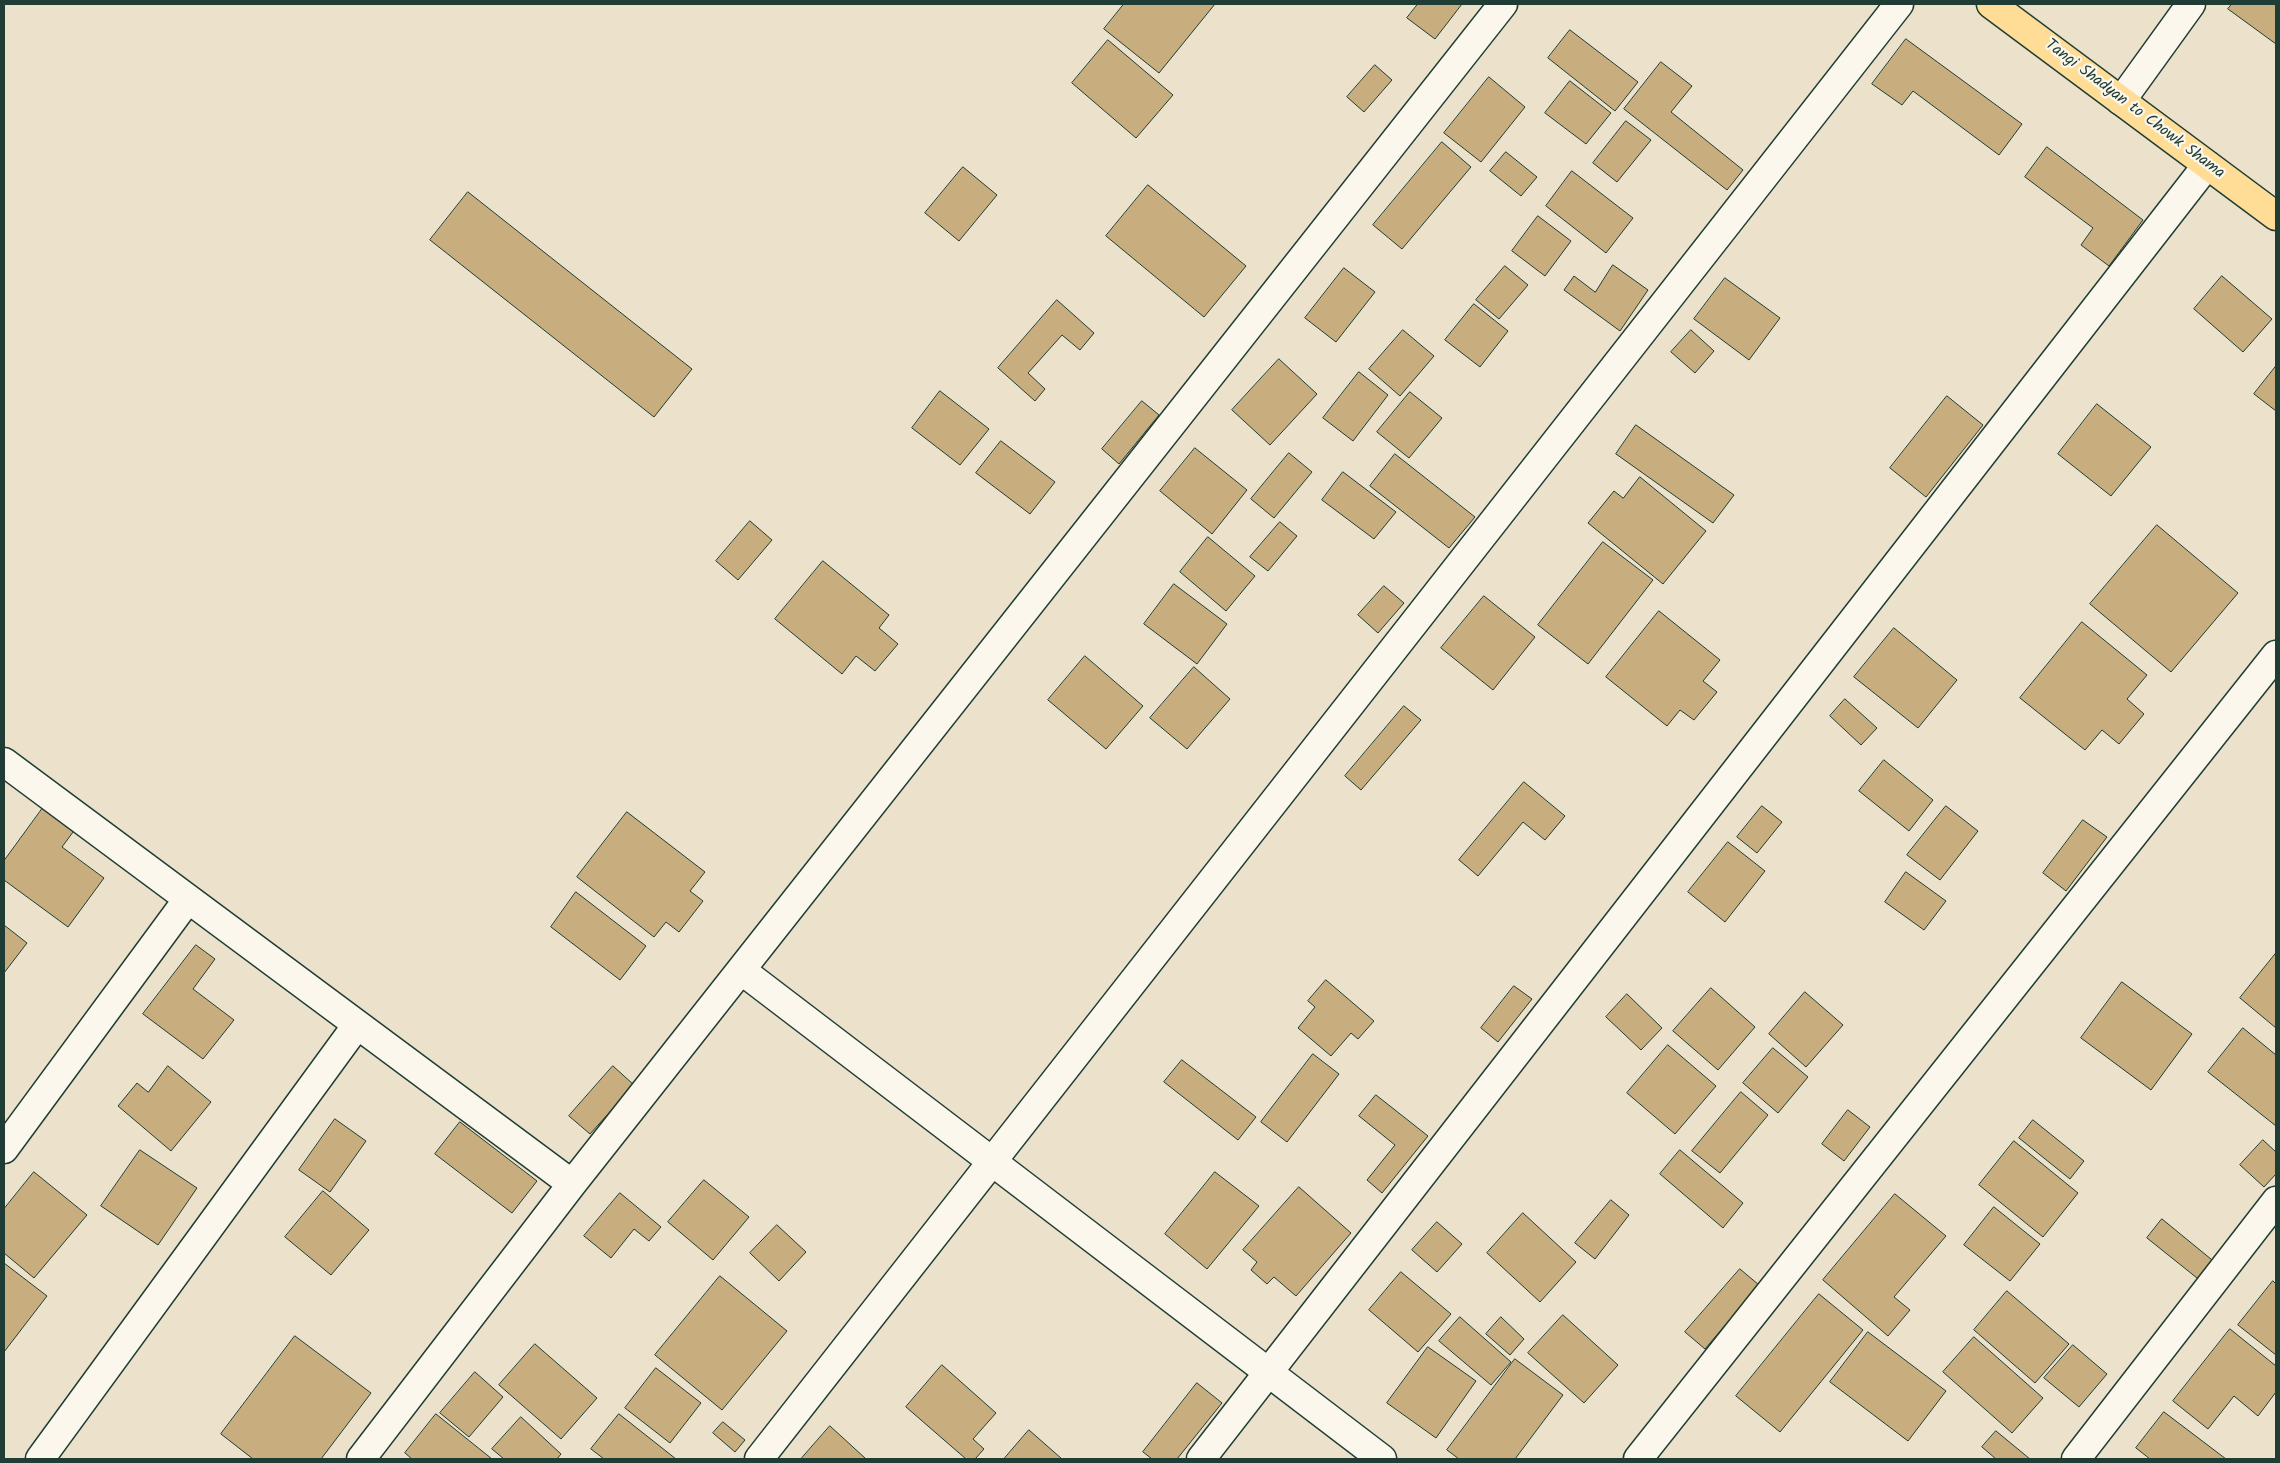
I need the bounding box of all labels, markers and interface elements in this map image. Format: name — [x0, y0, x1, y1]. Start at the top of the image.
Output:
street label: Tangi Shadyan to Chowk Shama — [2040, 36, 2228, 184]

